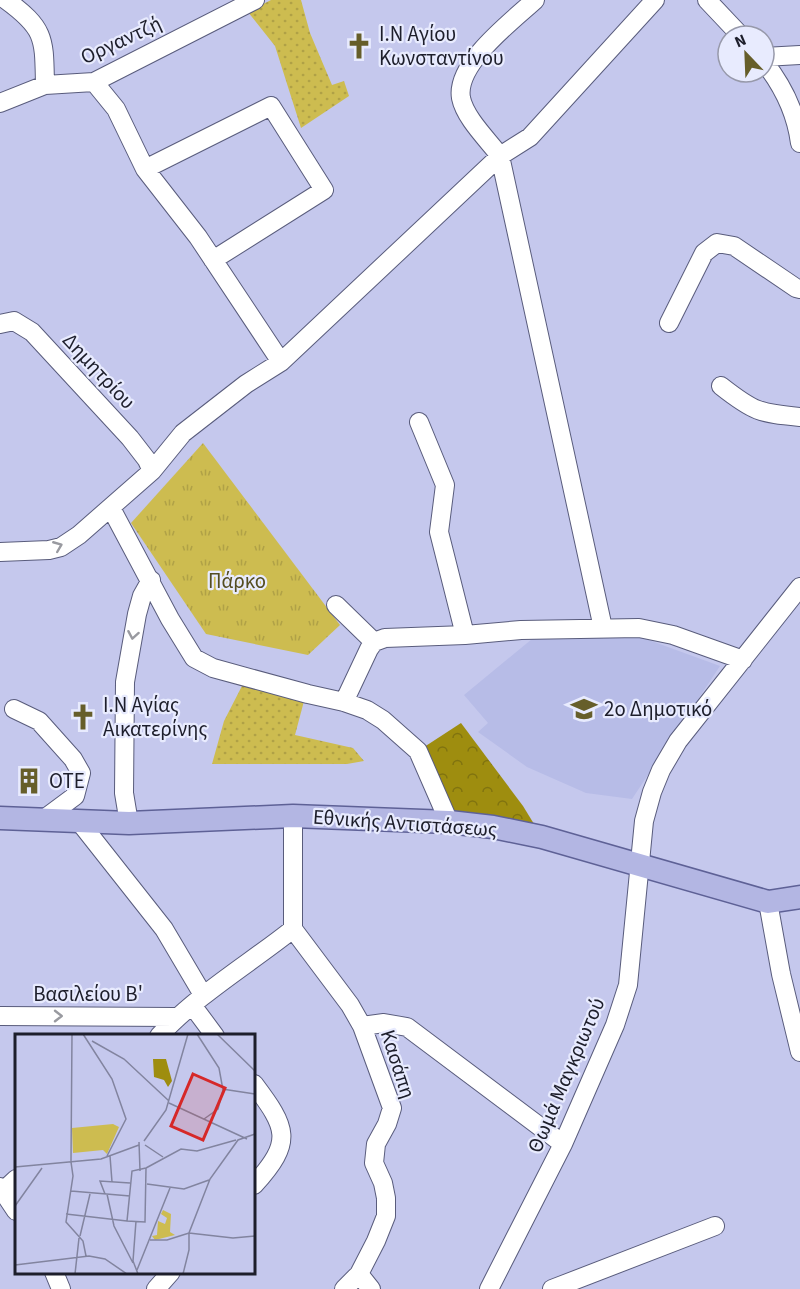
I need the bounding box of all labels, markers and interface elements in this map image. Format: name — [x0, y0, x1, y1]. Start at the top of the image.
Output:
street label: Οργαντζή — [75, 8, 167, 72]
place label: Ι.Ν Αγίου Κωνσταντίνου — [379, 19, 504, 73]
north arrow — [716, 24, 776, 84]
text: N — [731, 29, 750, 53]
church icon: Ι.Ν Αγίου Κωνσταντίνου — [344, 31, 374, 61]
street label: Δημητρίου — [56, 326, 142, 416]
one-way arrow — [52, 541, 62, 554]
park label: Πάρκο — [208, 566, 266, 596]
one-way arrow — [127, 630, 140, 640]
place label: Ι.Ν Αγίας Αικατερίνης — [103, 690, 208, 744]
school or university icon: 2ο Δημοτικό — [569, 694, 599, 724]
place label: 2ο Δημοτικό — [604, 694, 712, 724]
church icon: Ι.Ν Αγίας Αικατερίνης — [68, 702, 98, 732]
building icon: ΟΤΕ — [14, 766, 44, 796]
place label: ΟΤΕ — [49, 766, 85, 796]
street label: Εθνικής Αντιστάσεως — [312, 802, 498, 844]
street label: Βασιλείου Β' — [33, 979, 143, 1009]
street label: Θωμά Μαγκριωτού — [520, 993, 612, 1157]
one-way arrow — [54, 1010, 63, 1023]
street label: Κασάπη — [373, 1026, 423, 1102]
inset map — [15, 1034, 255, 1274]

